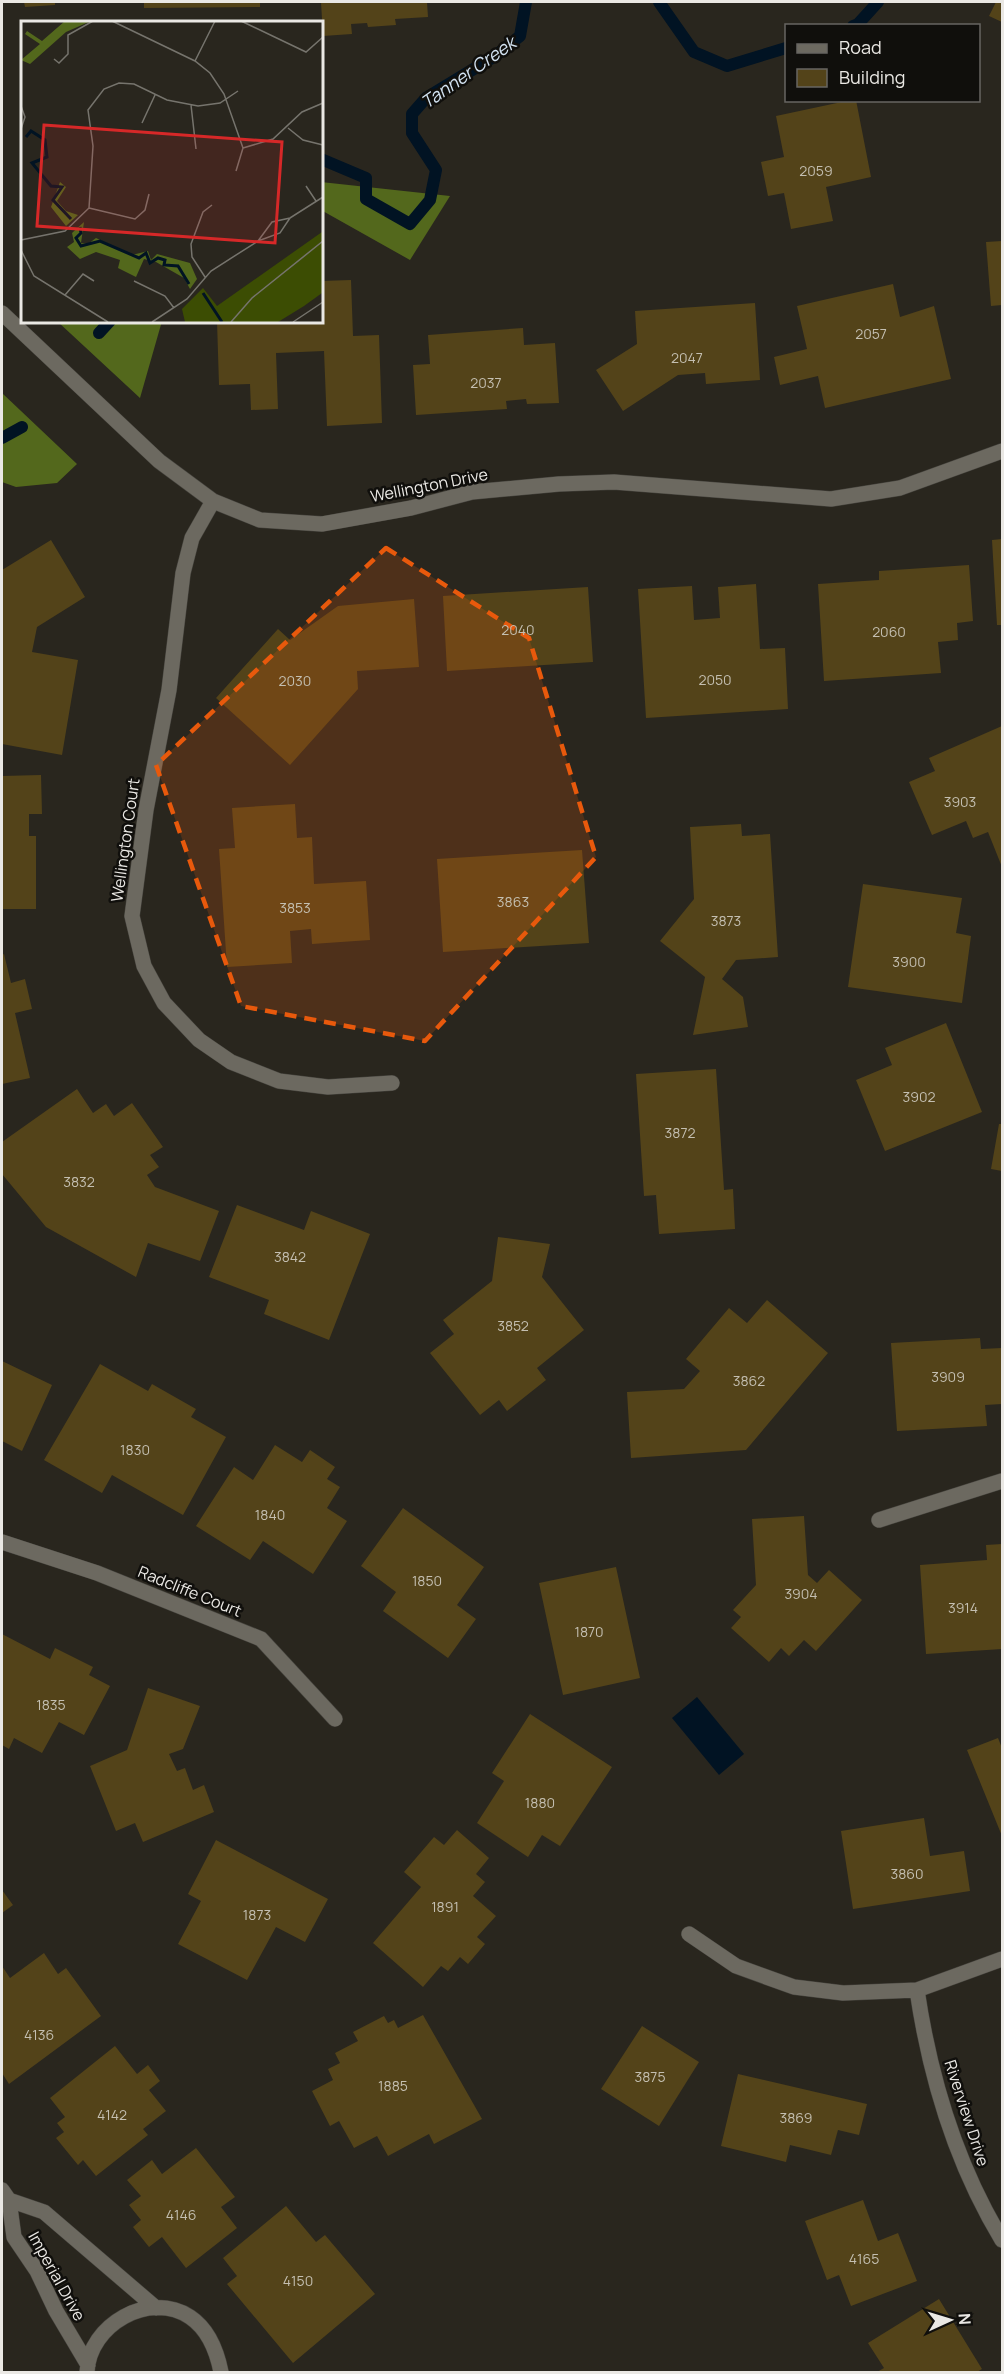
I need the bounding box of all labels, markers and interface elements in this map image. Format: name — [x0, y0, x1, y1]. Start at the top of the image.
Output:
inset map — [21, 21, 322, 322]
legend — [785, 24, 980, 102]
water label: Tanner Creek — [416, 29, 523, 114]
text: Road — [839, 35, 882, 59]
text: Building — [839, 65, 905, 89]
house number: 2059 — [799, 161, 833, 180]
house number: 2057 — [855, 324, 887, 343]
house number: 2047 — [671, 348, 703, 367]
house number: 2037 — [470, 373, 502, 392]
street label: Wellington Drive — [368, 463, 490, 507]
house number: 2040 — [501, 620, 535, 639]
house number: 2060 — [872, 622, 906, 641]
house number: 2050 — [698, 670, 732, 689]
house number: 2030 — [279, 671, 311, 690]
street label: Wellington Court — [105, 777, 145, 903]
house number: 3903 — [944, 792, 976, 811]
house number: 3863 — [497, 892, 529, 911]
house number: 3853 — [279, 898, 311, 917]
house number: 3873 — [711, 911, 741, 930]
house number: 3900 — [892, 952, 926, 971]
house number: 3902 — [903, 1087, 935, 1106]
house number: 3872 — [665, 1123, 695, 1142]
house number: 3832 — [63, 1172, 95, 1191]
house number: 3842 — [274, 1247, 306, 1266]
house number: 3852 — [497, 1316, 529, 1335]
house number: 3909 — [931, 1367, 965, 1386]
house number: 3862 — [733, 1371, 765, 1390]
house number: 1830 — [120, 1440, 150, 1459]
house number: 1840 — [255, 1505, 285, 1524]
street label: Radcliffe Court — [135, 1560, 245, 1622]
house number: 1850 — [412, 1571, 442, 1590]
house number: 3904 — [784, 1584, 818, 1603]
house number: 3914 — [948, 1598, 978, 1617]
house number: 1870 — [574, 1622, 604, 1641]
house number: 1835 — [36, 1695, 66, 1714]
house number: 1880 — [525, 1793, 555, 1812]
house number: 3860 — [890, 1864, 924, 1883]
house number: 1891 — [431, 1897, 459, 1916]
house number: 1873 — [243, 1905, 271, 1924]
house number: 4136 — [24, 2025, 54, 2044]
street label: Riverview Drive — [939, 2057, 995, 2169]
house number: 3875 — [635, 2067, 665, 2086]
house number: 1885 — [378, 2076, 408, 2095]
house number: 4142 — [97, 2105, 127, 2124]
house number: 3869 — [779, 2108, 813, 2127]
house number: 4146 — [166, 2205, 196, 2224]
street label: Imperial Drive — [23, 2227, 91, 2325]
house number: 4165 — [849, 2249, 879, 2268]
house number: 4150 — [283, 2271, 313, 2290]
north arrow — [920, 2290, 980, 2350]
text: N — [954, 2312, 976, 2325]

